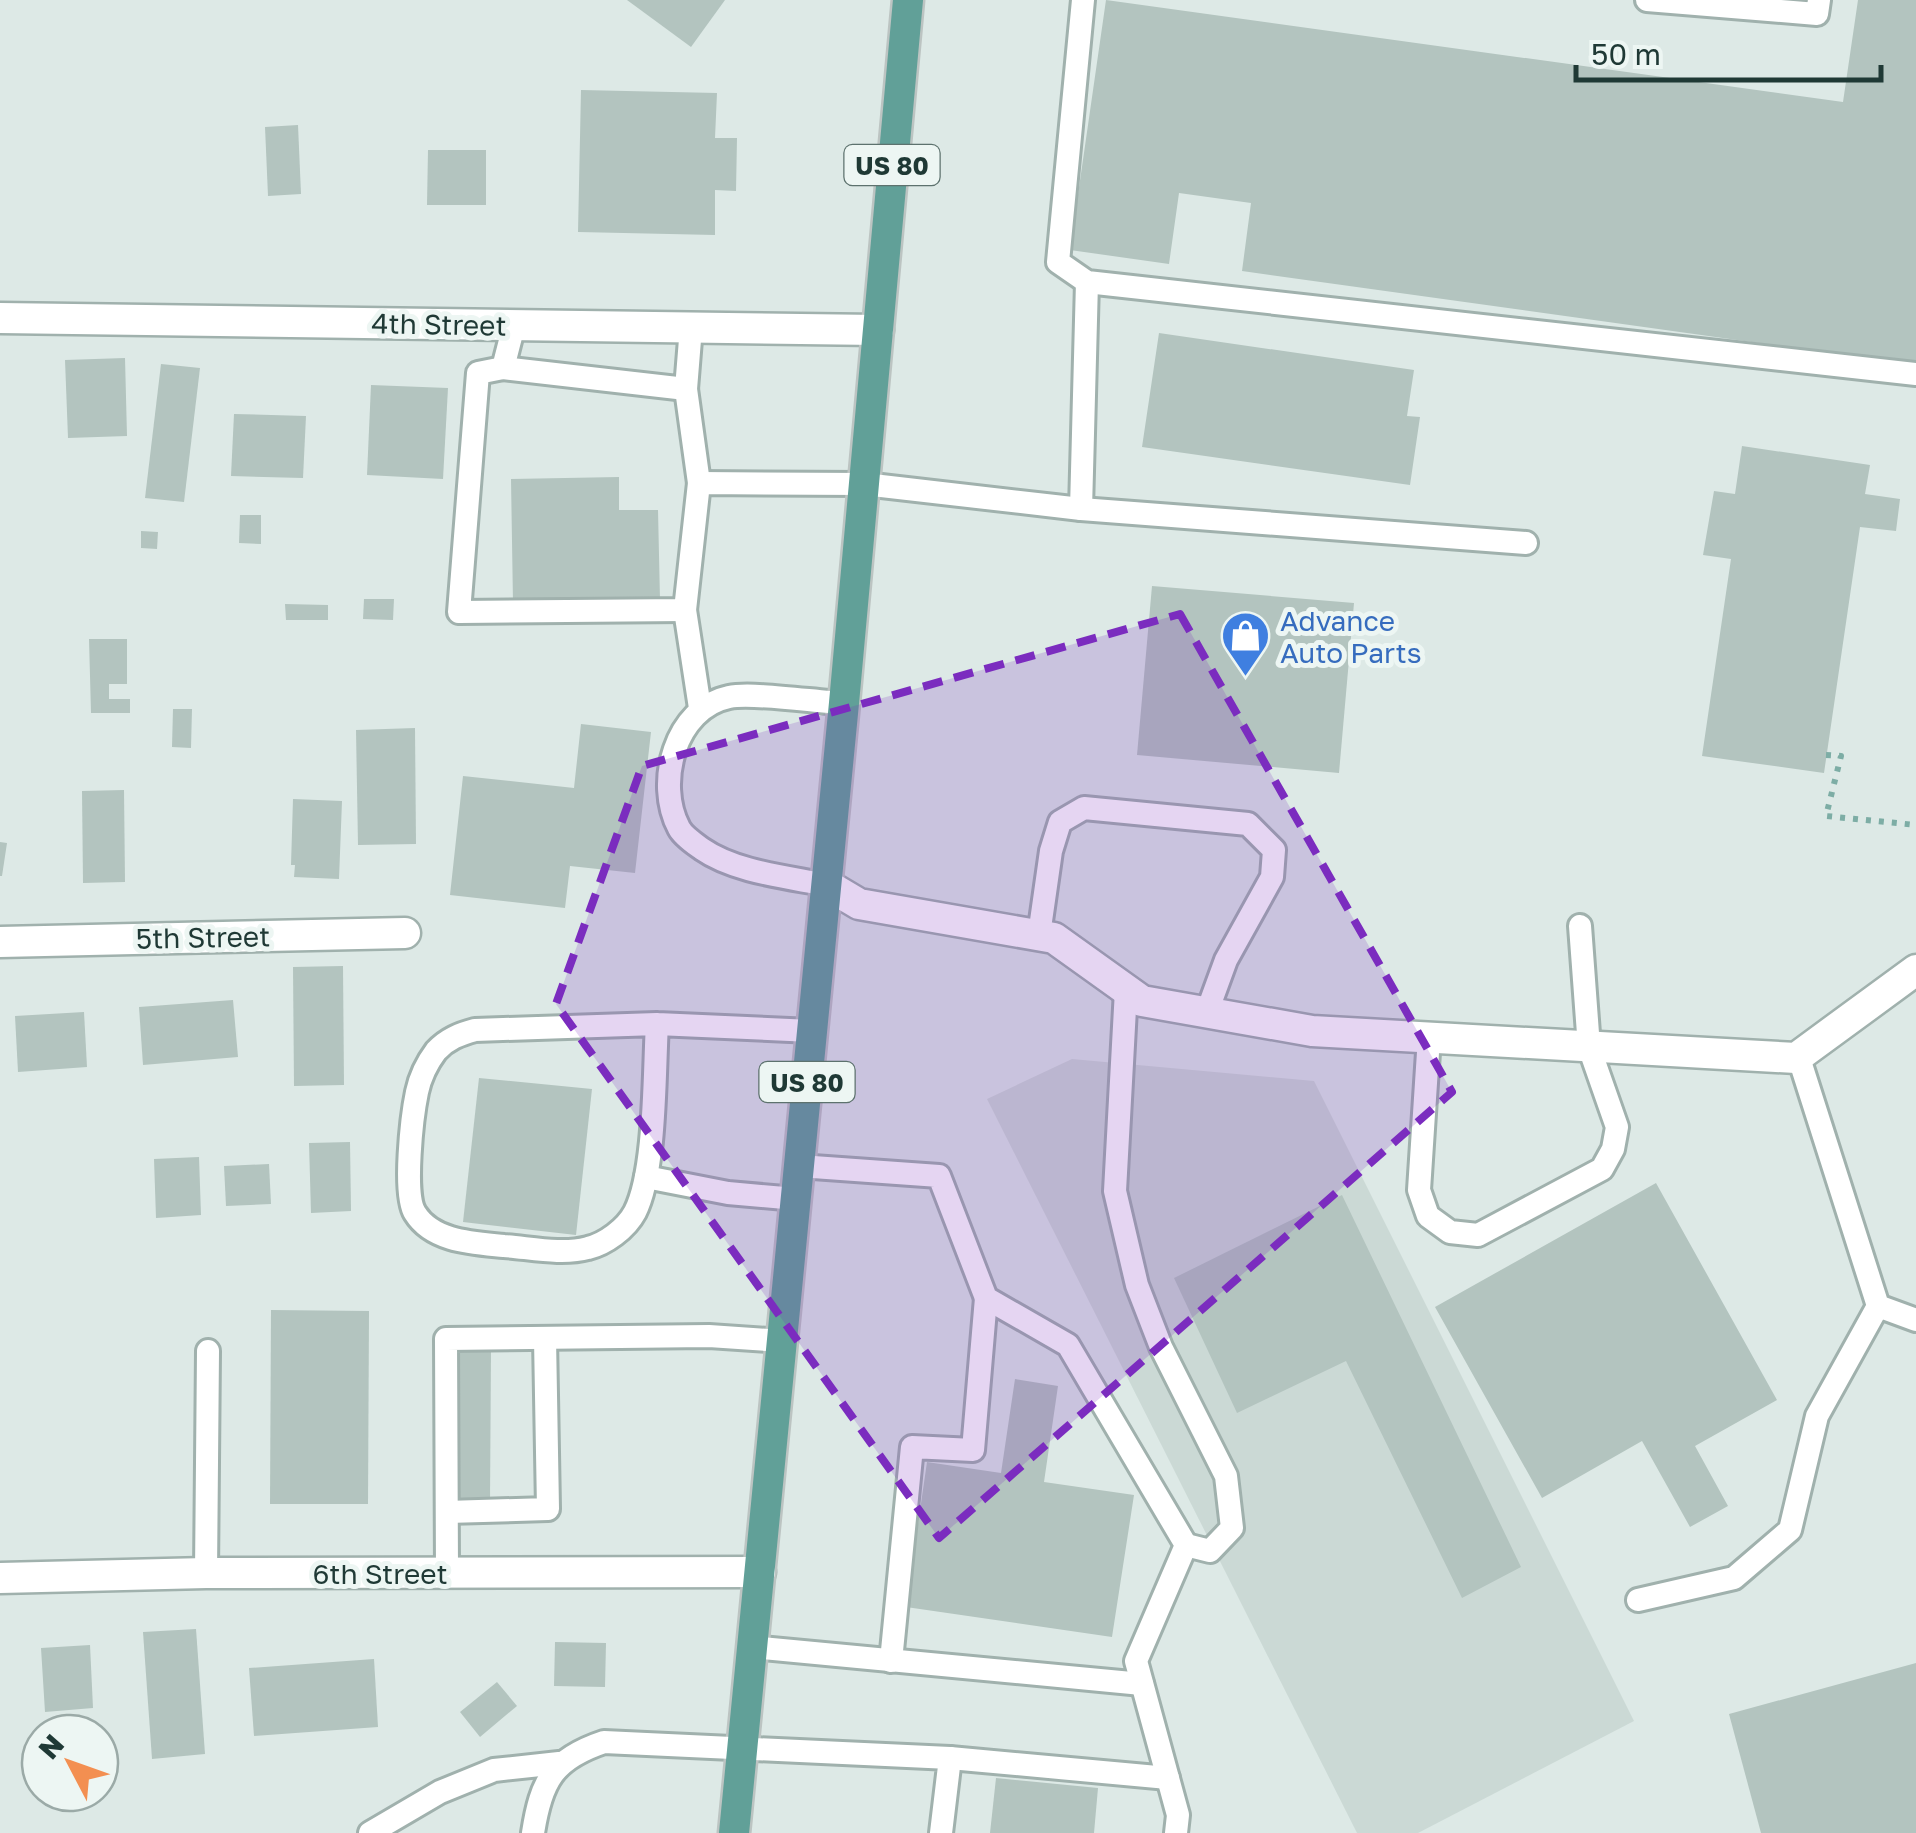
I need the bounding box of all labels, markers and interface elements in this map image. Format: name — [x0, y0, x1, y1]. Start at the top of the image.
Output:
scale bar — [1576, 20, 1881, 82]
text: 50 m — [1591, 36, 1661, 72]
road number: US 80 — [844, 145, 940, 185]
street label: 4th Street — [371, 306, 507, 342]
place label: Advance Auto Parts — [1280, 604, 1422, 669]
shop icon: Advance Auto Parts — [1219, 610, 1271, 678]
street label: 5th Street — [135, 919, 271, 955]
road number: US 80 — [760, 1062, 854, 1102]
street label: 6th Street — [312, 1557, 448, 1590]
north arrow — [20, 1713, 120, 1813]
text: N — [31, 1727, 70, 1765]

